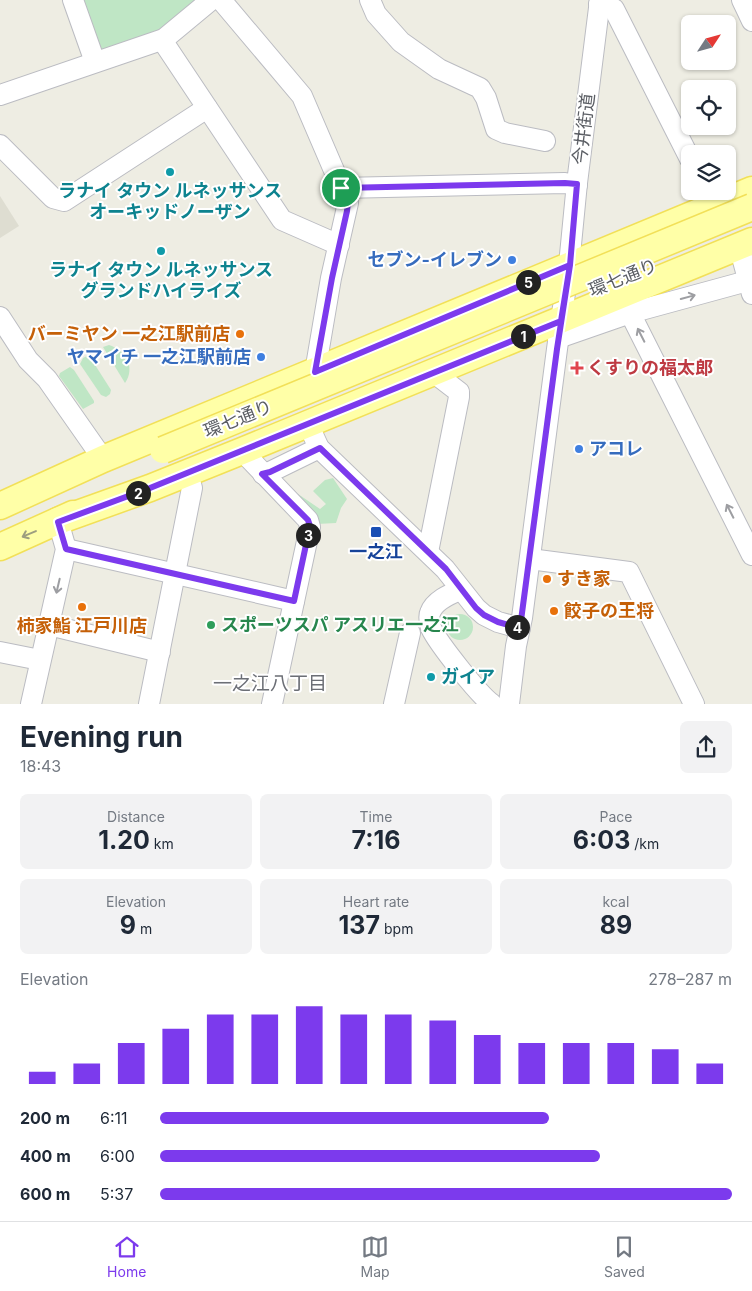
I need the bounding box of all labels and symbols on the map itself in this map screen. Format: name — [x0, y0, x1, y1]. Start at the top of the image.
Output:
north arrow — [681, 15, 736, 70]
street label: 今井街道 — [569, 92, 598, 166]
marker: ラナイ タウン ルネッサンス オーキッドノーザン — [164, 166, 176, 178]
pin — [320, 167, 362, 209]
place label: ラナイ タウン ルネッサンス オーキッドノーザン — [58, 180, 282, 222]
marker: ラナイ タウン ルネッサンス グランドハイライズ — [155, 245, 167, 257]
place label: セブン-イレブン — [368, 249, 502, 270]
marker: セブン-イレブン — [506, 254, 518, 266]
street label: 環七通り — [586, 254, 660, 301]
place label: ラナイ タウン ルネッサンス グランドハイライズ — [49, 259, 273, 301]
pin: 5 — [516, 270, 540, 294]
one-way arrow — [680, 292, 696, 301]
place label: バーミヤン 一之江駅前店 — [28, 323, 230, 344]
pin: 1 — [510, 324, 536, 348]
marker: バーミヤン 一之江駅前店 — [234, 328, 246, 340]
one-way arrow — [636, 328, 645, 343]
place label: ヤマイチ 一之江駅前店 — [67, 346, 251, 367]
marker: ヤマイチ 一之江駅前店 — [255, 351, 267, 363]
place label: くすりの福太郎 — [587, 357, 713, 378]
marker: くすりの福太郎 — [571, 362, 583, 374]
street label: 環七通り — [201, 395, 275, 442]
place label: アコレ — [589, 438, 643, 459]
marker: アコレ — [573, 443, 585, 455]
pin: 2 — [126, 480, 150, 506]
one-way arrow — [725, 504, 735, 519]
pin: 3 — [296, 522, 320, 548]
marker: 一之江 — [369, 525, 383, 539]
one-way arrow — [22, 530, 37, 540]
place label: 一之江 — [349, 541, 403, 562]
place label: すき家 — [557, 568, 611, 589]
marker: すき家 — [541, 573, 553, 585]
one-way arrow — [53, 577, 62, 593]
place label: 餃子の王将 — [563, 600, 654, 621]
marker: 柿家鮨 江戸川店 — [76, 601, 88, 613]
marker: 餃子の王将 — [548, 605, 560, 617]
place label: スポーツスパ アスリエ一之江 — [221, 614, 459, 635]
pin: 4 — [504, 614, 530, 640]
place label: 柿家鮨 江戸川店 — [17, 615, 147, 636]
marker: スポーツスパ アスリエ一之江 — [205, 619, 217, 631]
place label: ガイア — [441, 666, 495, 687]
marker: ガイア — [425, 671, 437, 683]
district label: 一之江八丁目 — [213, 672, 327, 695]

